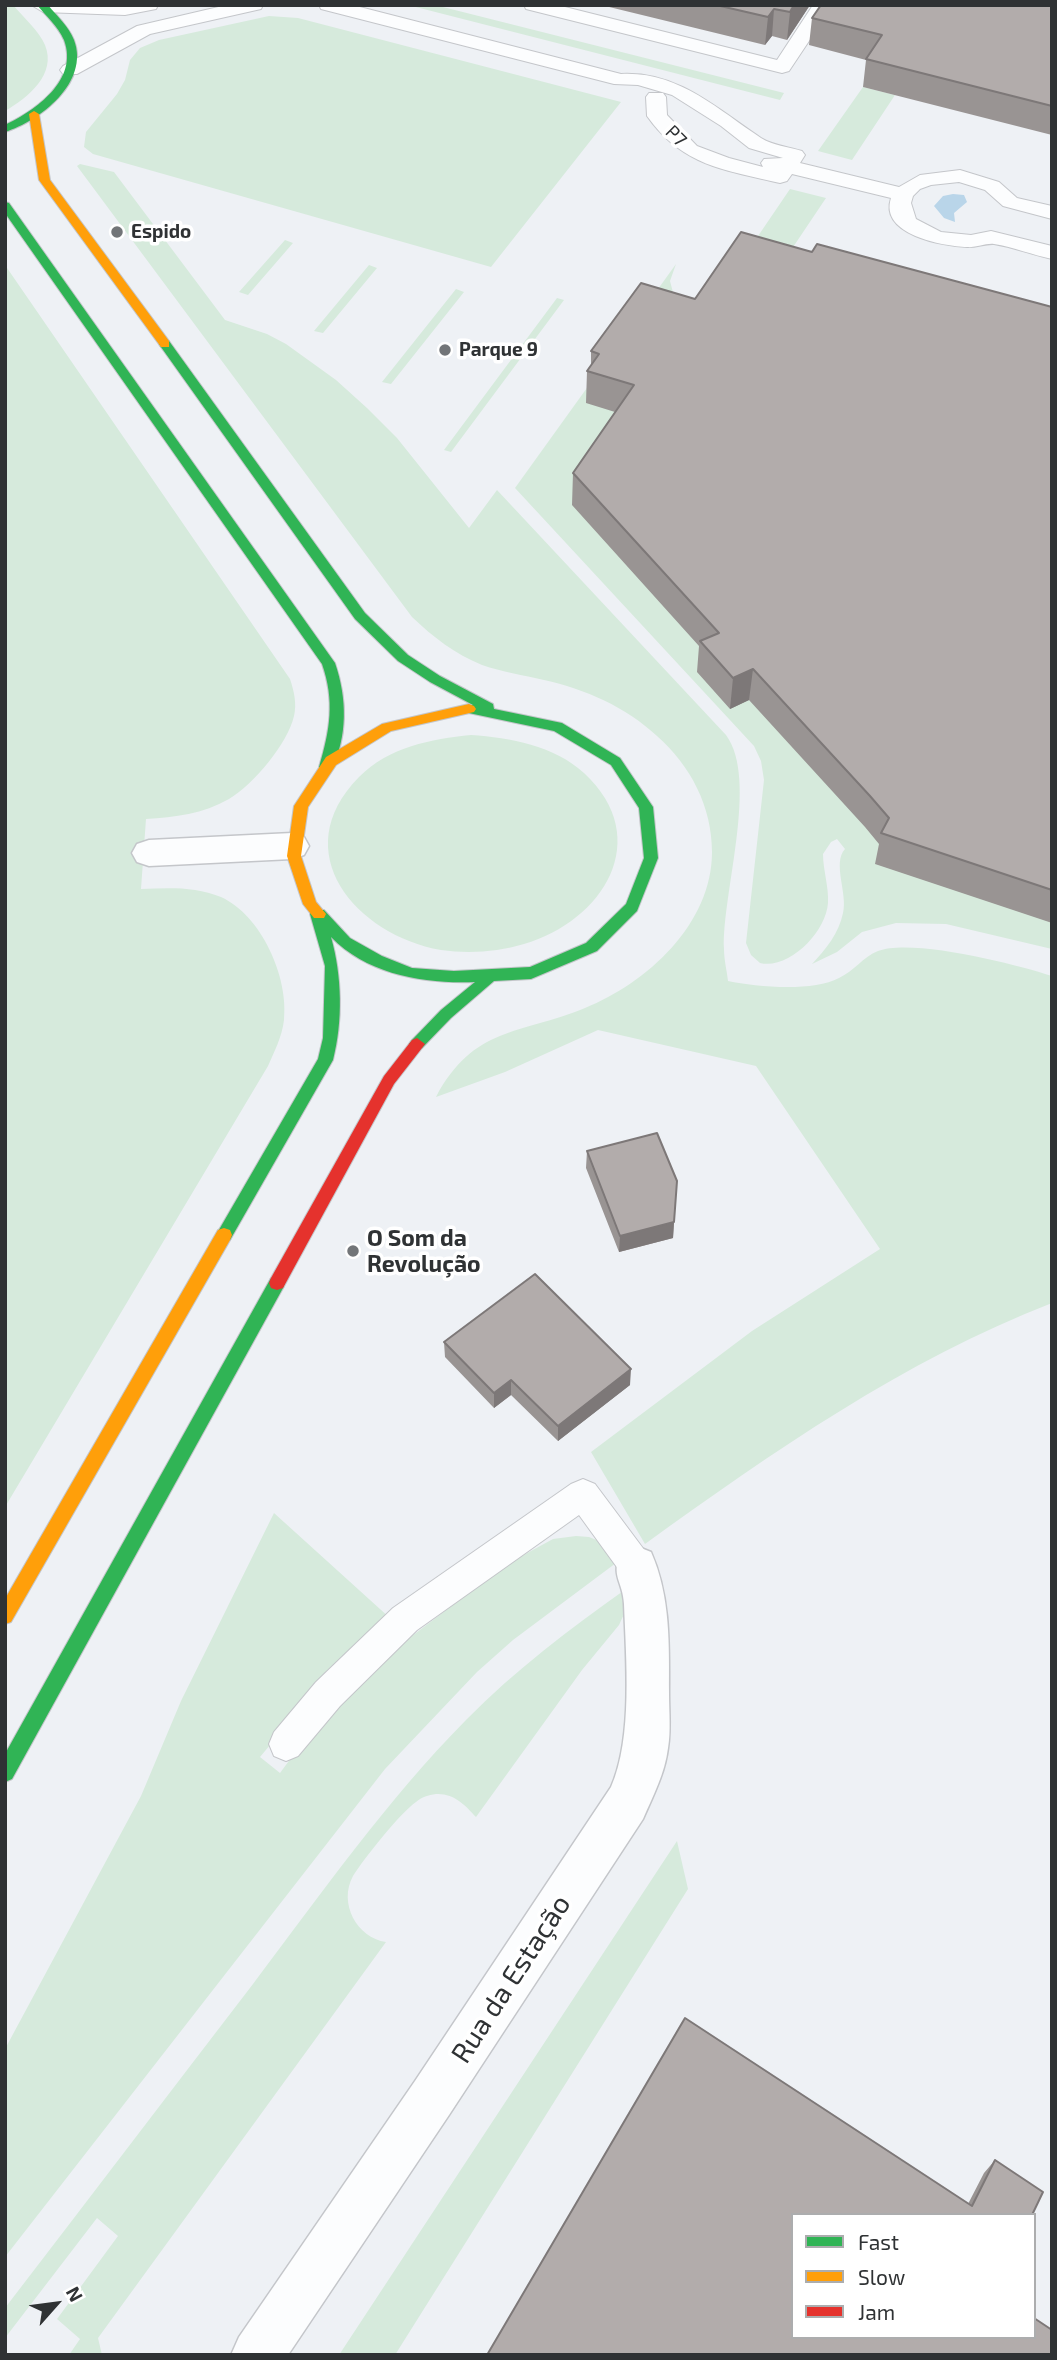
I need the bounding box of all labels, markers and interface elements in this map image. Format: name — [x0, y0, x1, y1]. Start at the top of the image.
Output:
street label: P7 — [661, 121, 691, 151]
place label: Espido — [131, 221, 191, 243]
marker: Espido — [109, 224, 125, 240]
place label: Parque 9 — [459, 339, 538, 361]
marker: Parque 9 — [437, 342, 453, 358]
place label: O Som da Revolução — [367, 1224, 481, 1278]
marker: O Som da Revolução — [345, 1243, 361, 1259]
street label: Rua da Estação — [444, 1889, 578, 2069]
legend — [791, 2213, 1036, 2339]
text: Fast — [858, 2229, 899, 2254]
text: Slow — [858, 2264, 905, 2289]
north arrow — [21, 2269, 91, 2339]
text: N — [62, 2282, 88, 2305]
text: Jam — [858, 2299, 895, 2324]

